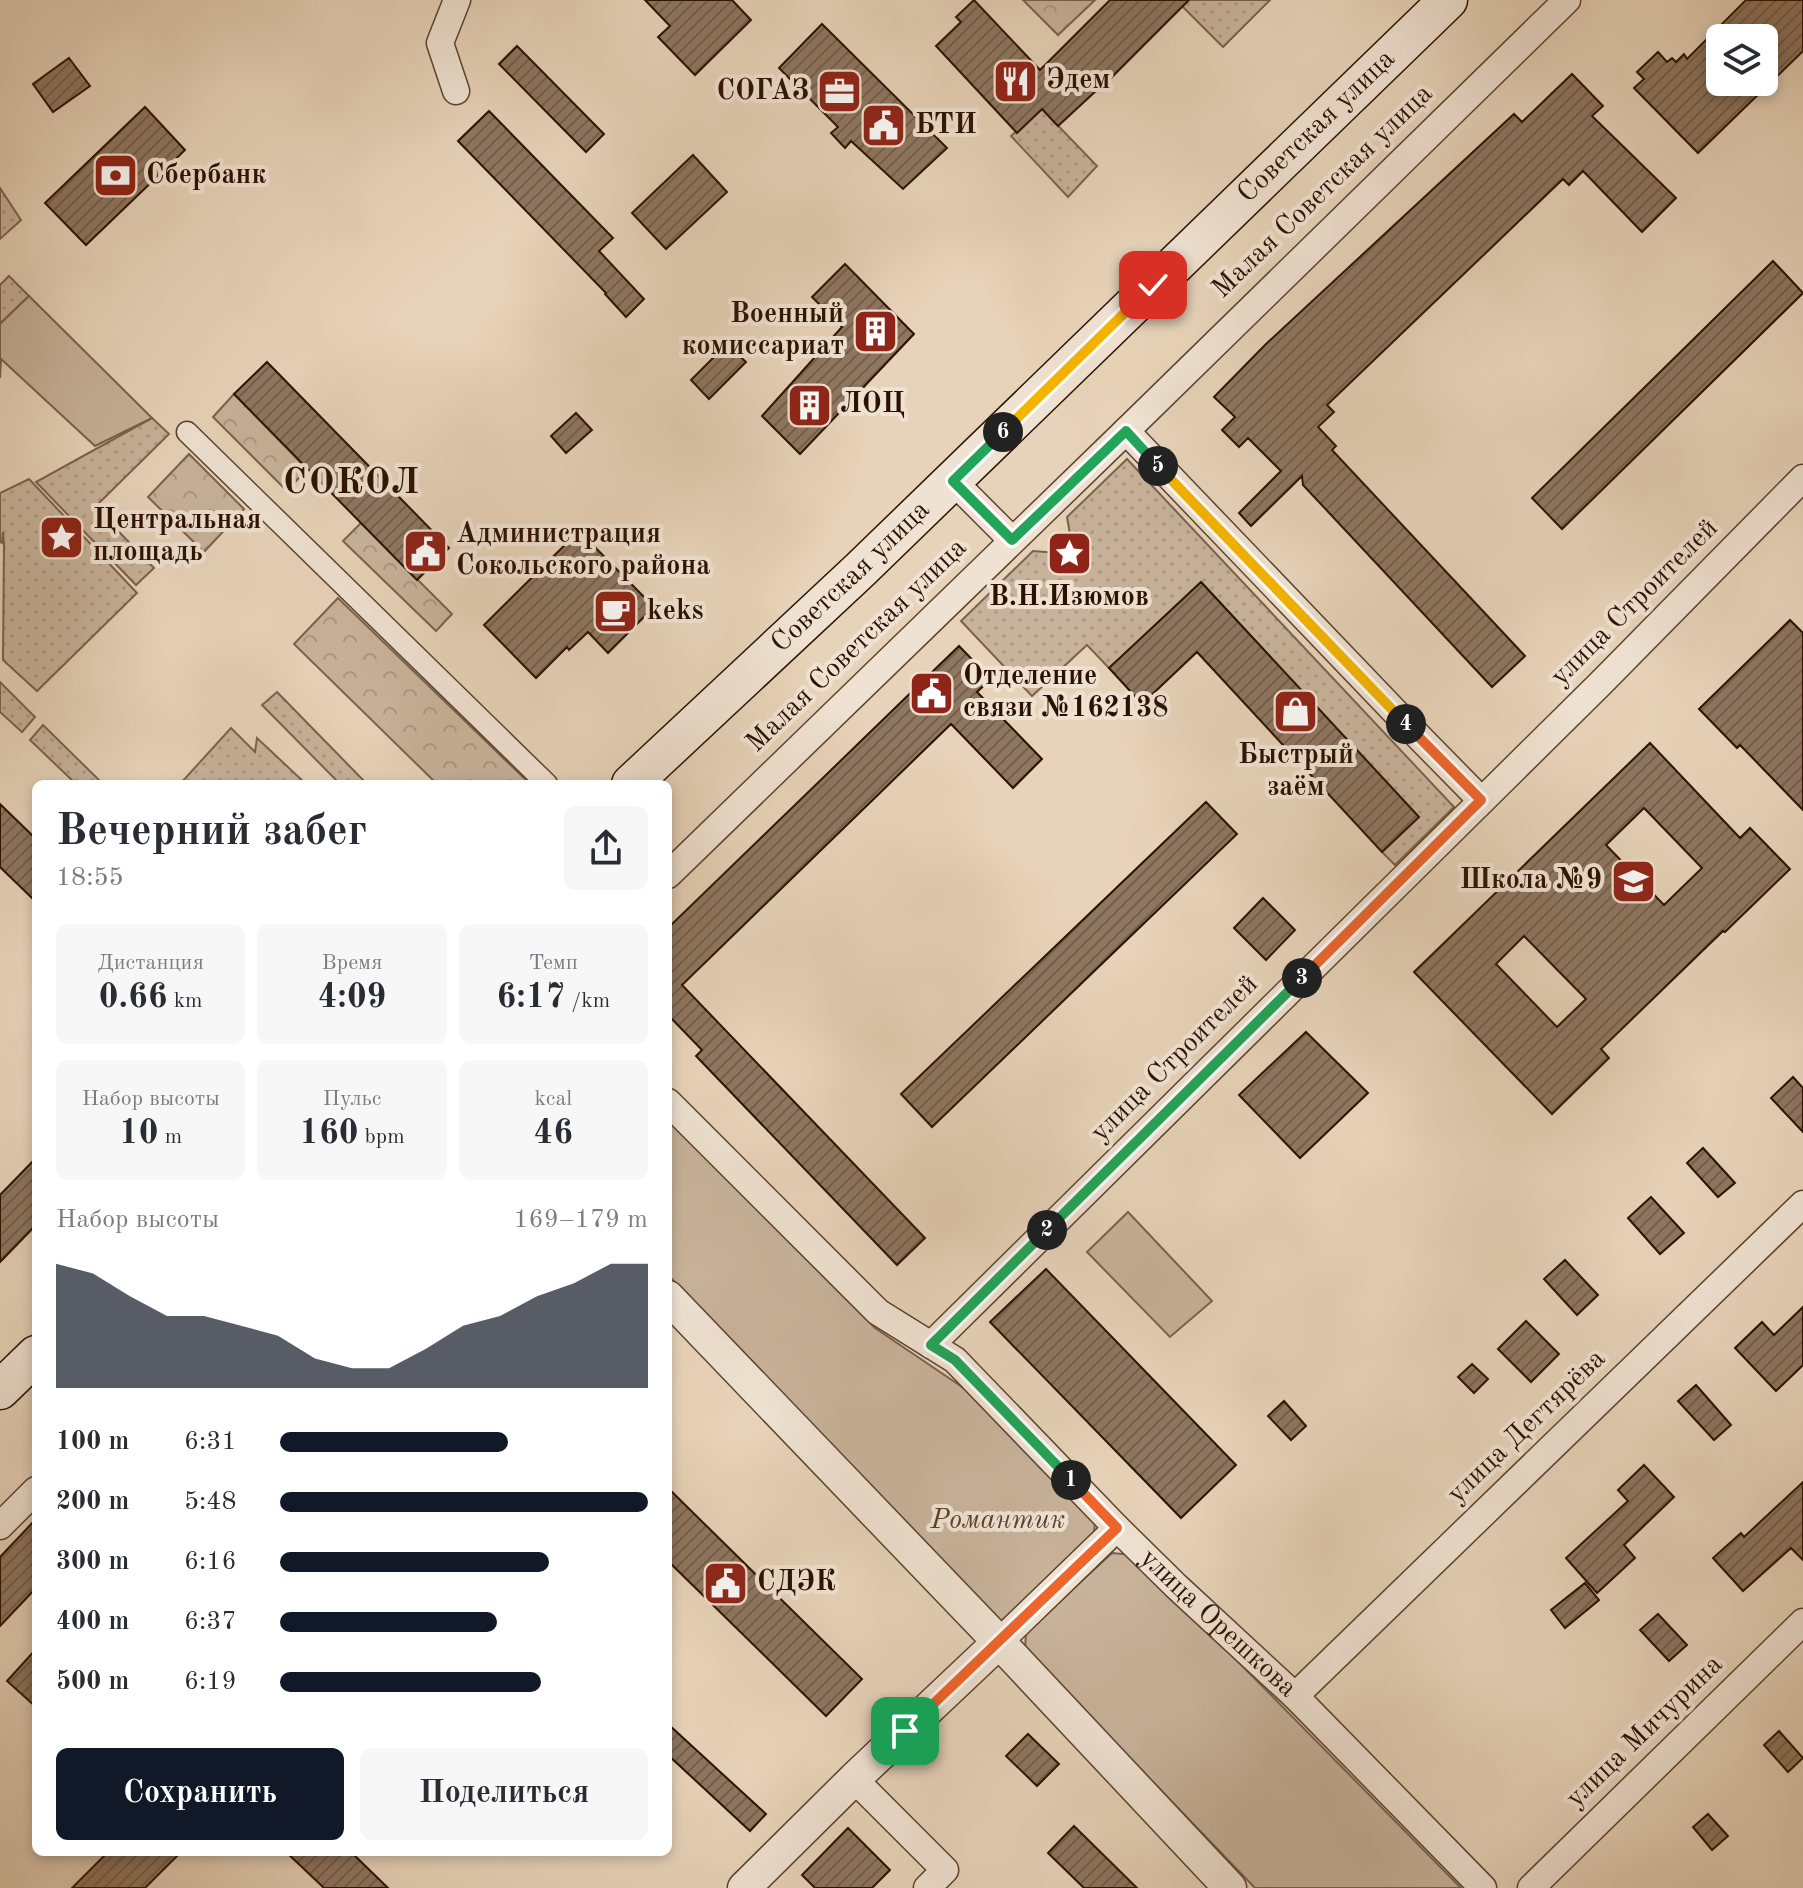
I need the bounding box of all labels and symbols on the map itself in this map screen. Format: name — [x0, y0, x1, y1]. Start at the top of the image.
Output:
street label: Советская улица — [1233, 45, 1401, 209]
restaurant icon: Эдем — [991, 57, 1039, 105]
place label: Эдем — [1046, 66, 1110, 95]
office icon: СОГАЗ — [816, 68, 864, 116]
place label: СОГАЗ — [716, 77, 809, 106]
street label: Малая Советская улица — [1208, 80, 1439, 304]
public building icon: БТИ — [860, 102, 908, 150]
place label: БТИ — [915, 112, 977, 140]
bank icon: Сбербанк — [91, 152, 139, 200]
place label: Сбербанк — [146, 161, 266, 190]
pin — [1119, 251, 1187, 319]
place label: Военный комиссариат — [682, 301, 844, 361]
building icon: Военный комиссариат — [851, 307, 899, 355]
building icon: ЛОЦ — [785, 381, 833, 429]
place label: ЛОЦ — [840, 390, 905, 419]
pin: 6 — [983, 412, 1023, 452]
pin: 5 — [1138, 446, 1178, 486]
district label: СОКОЛ — [283, 466, 421, 502]
street label: Советская улица — [767, 496, 936, 659]
place label: Центральная площадь — [93, 507, 262, 567]
place icon: Центральная площадь — [38, 513, 86, 561]
street label: улица Строителей — [1546, 514, 1724, 692]
place label: Администрация Сокольского района — [456, 521, 710, 581]
public building icon: Администрация Сокольского района — [401, 527, 449, 575]
place icon: В.Н.Изюмов — [1045, 529, 1093, 577]
street label: Малая Советская улица — [742, 534, 973, 758]
place label: В.Н.Изюмов — [989, 584, 1149, 612]
cafe icon: keks — [592, 588, 640, 636]
place label: keks — [647, 598, 704, 626]
place label: Отделение связи №162138 — [963, 662, 1168, 723]
public building icon: Отделение связи №162138 — [908, 669, 956, 717]
shop icon: Быстрый заём — [1272, 687, 1320, 735]
pin: 4 — [1386, 704, 1426, 744]
place label: Быстрый заём — [1238, 742, 1354, 802]
school or university icon: Школа №9 — [1609, 857, 1657, 905]
place label: Школа №9 — [1459, 866, 1602, 895]
pin: 3 — [1282, 958, 1322, 998]
street label: улица Строителей — [1086, 970, 1264, 1148]
pin: 2 — [1027, 1210, 1067, 1250]
street label: улица Дегтярёва — [1443, 1345, 1612, 1509]
pin: 1 — [1051, 1460, 1091, 1500]
park label: Романтик — [930, 1507, 1065, 1535]
street label: улица Орешкова — [1134, 1544, 1301, 1703]
public building icon: СДЭК — [702, 1559, 750, 1607]
place label: СДЭК — [757, 1568, 836, 1597]
street label: улица Мичурина — [1561, 1650, 1729, 1813]
pin — [871, 1697, 939, 1765]

